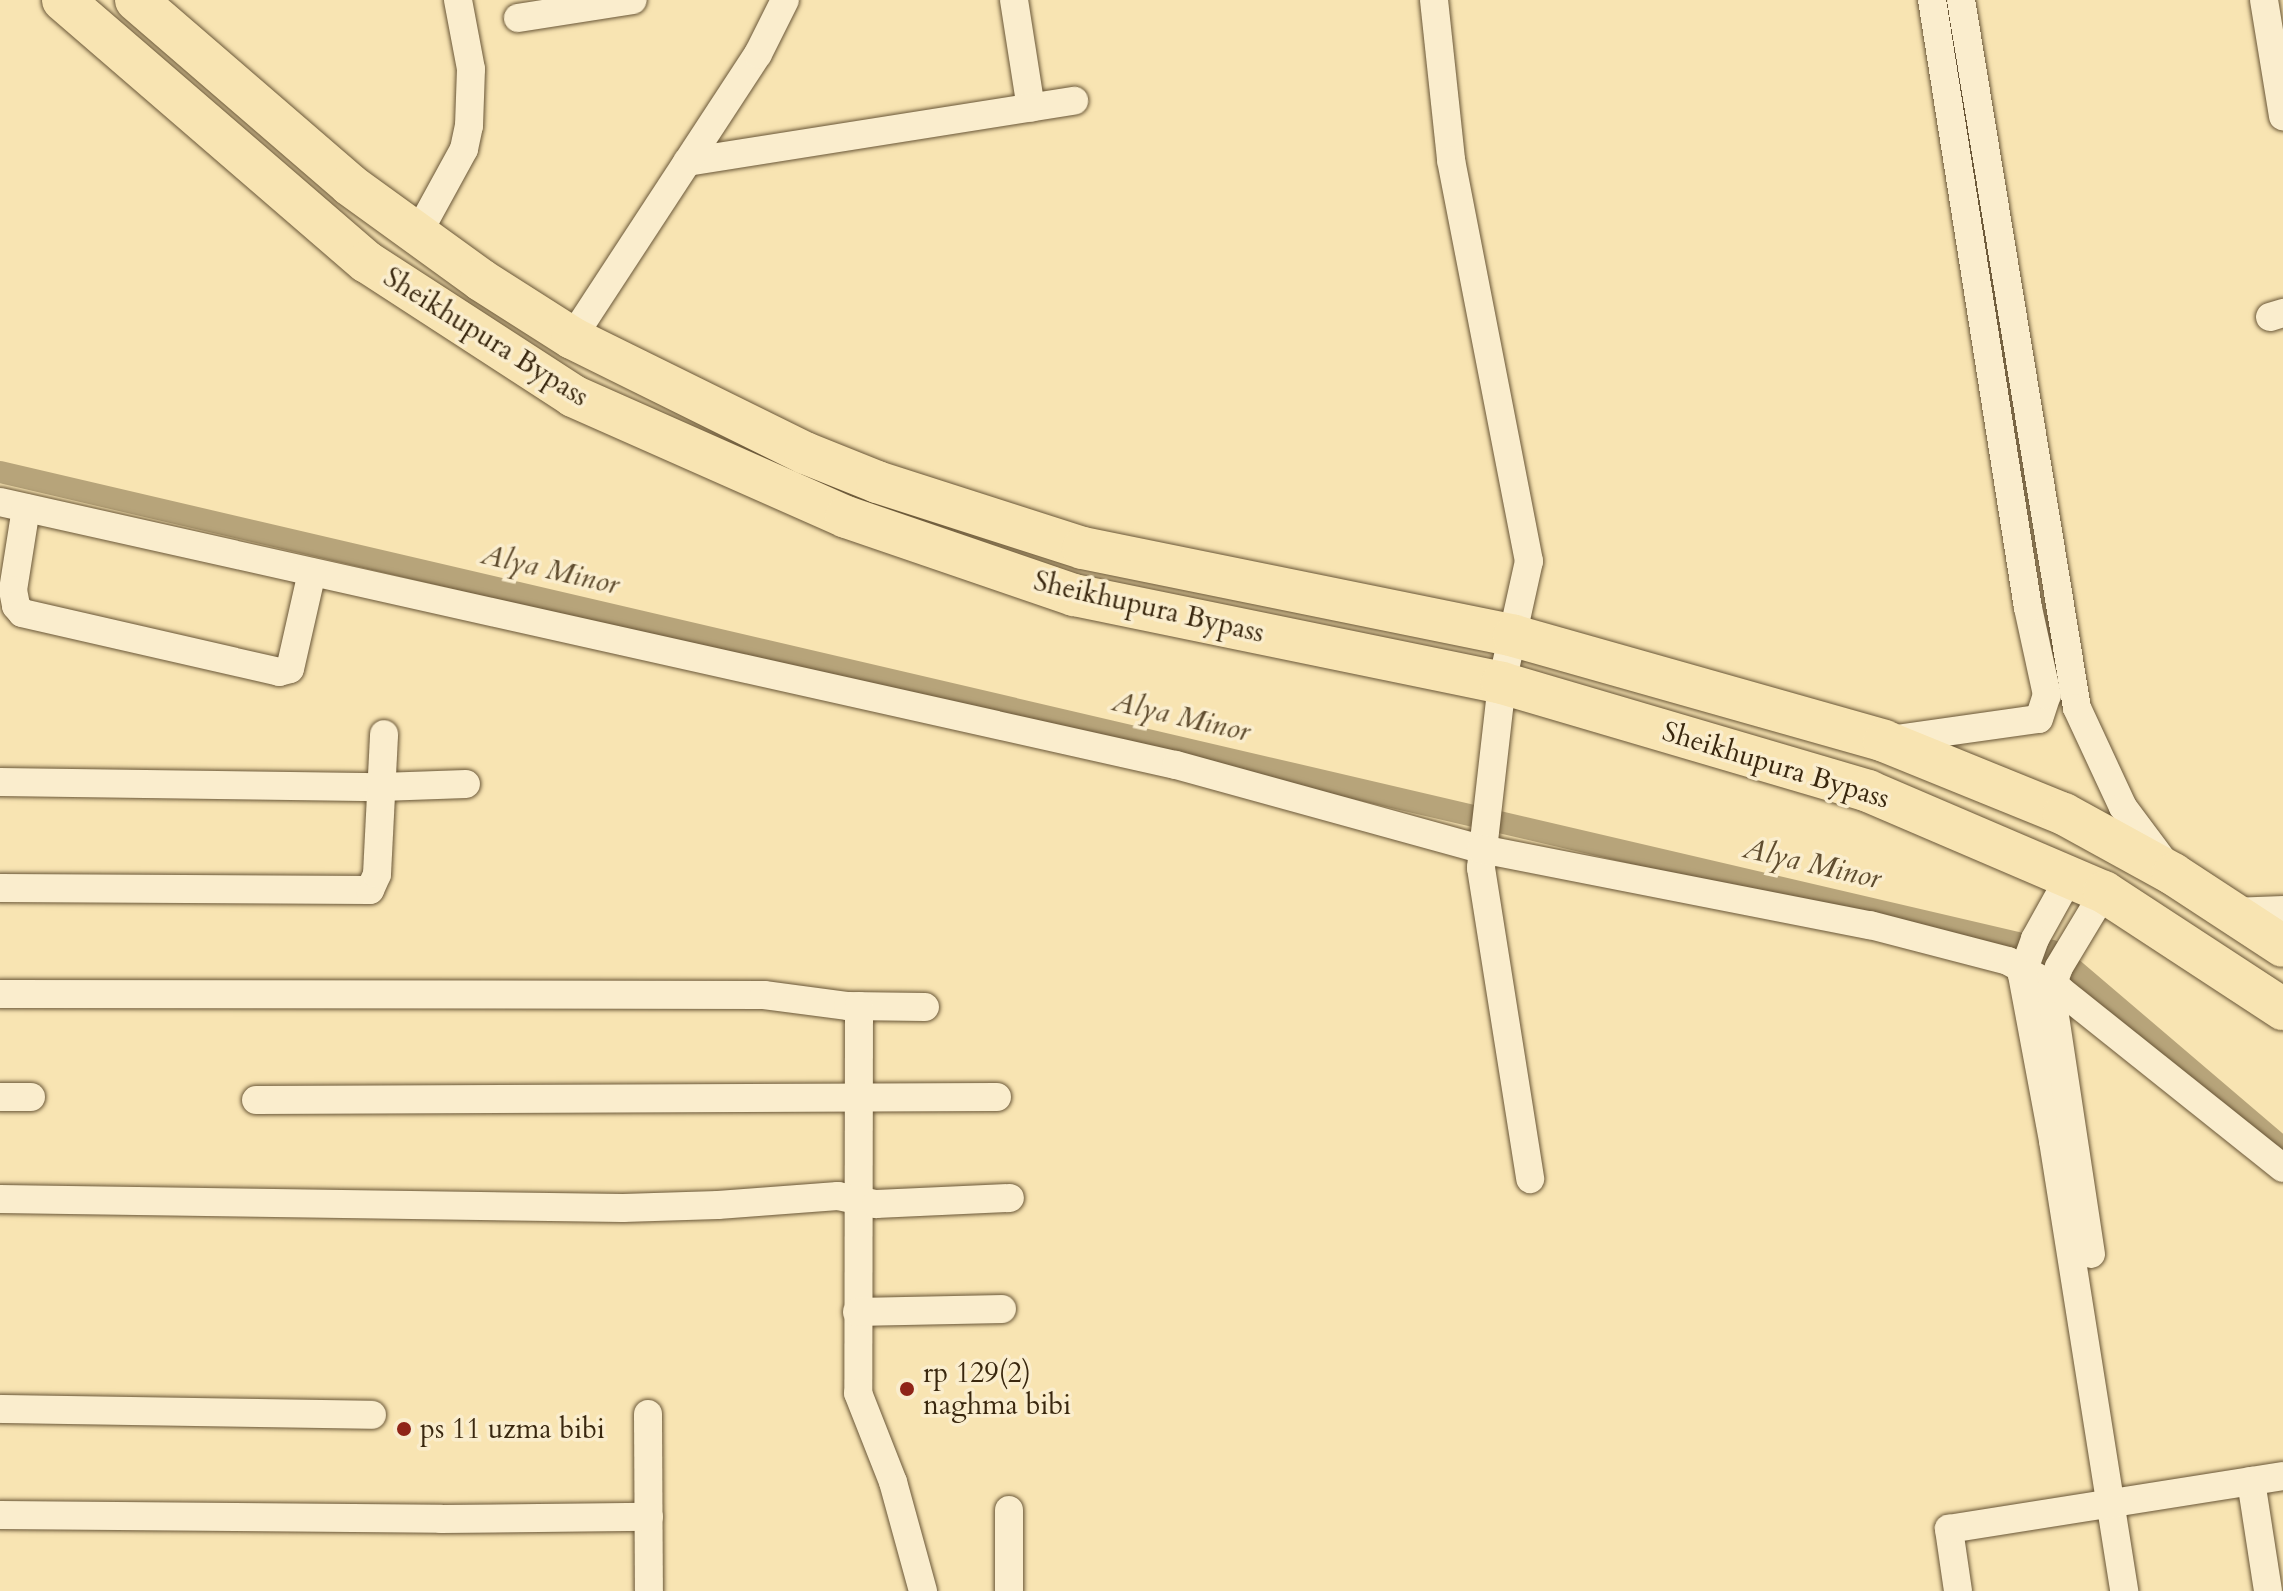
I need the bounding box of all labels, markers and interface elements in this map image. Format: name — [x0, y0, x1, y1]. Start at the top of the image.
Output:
street label: Sheikhupura Bypass — [377, 260, 595, 414]
water label: Alya Minor — [477, 537, 623, 603]
street label: Sheikhupura Bypass — [1031, 564, 1267, 650]
water label: Alya Minor — [1108, 684, 1254, 750]
street label: Sheikhupura Bypass — [1659, 715, 1893, 815]
water label: Alya Minor — [1739, 831, 1885, 897]
place label: rp 129(2) naghma bibi — [923, 1356, 1071, 1422]
marker: rp 129(2) naghma bibi — [898, 1380, 916, 1398]
place label: ps 11 uzma bibi — [420, 1412, 605, 1446]
marker: ps 11 uzma bibi — [395, 1420, 413, 1438]

